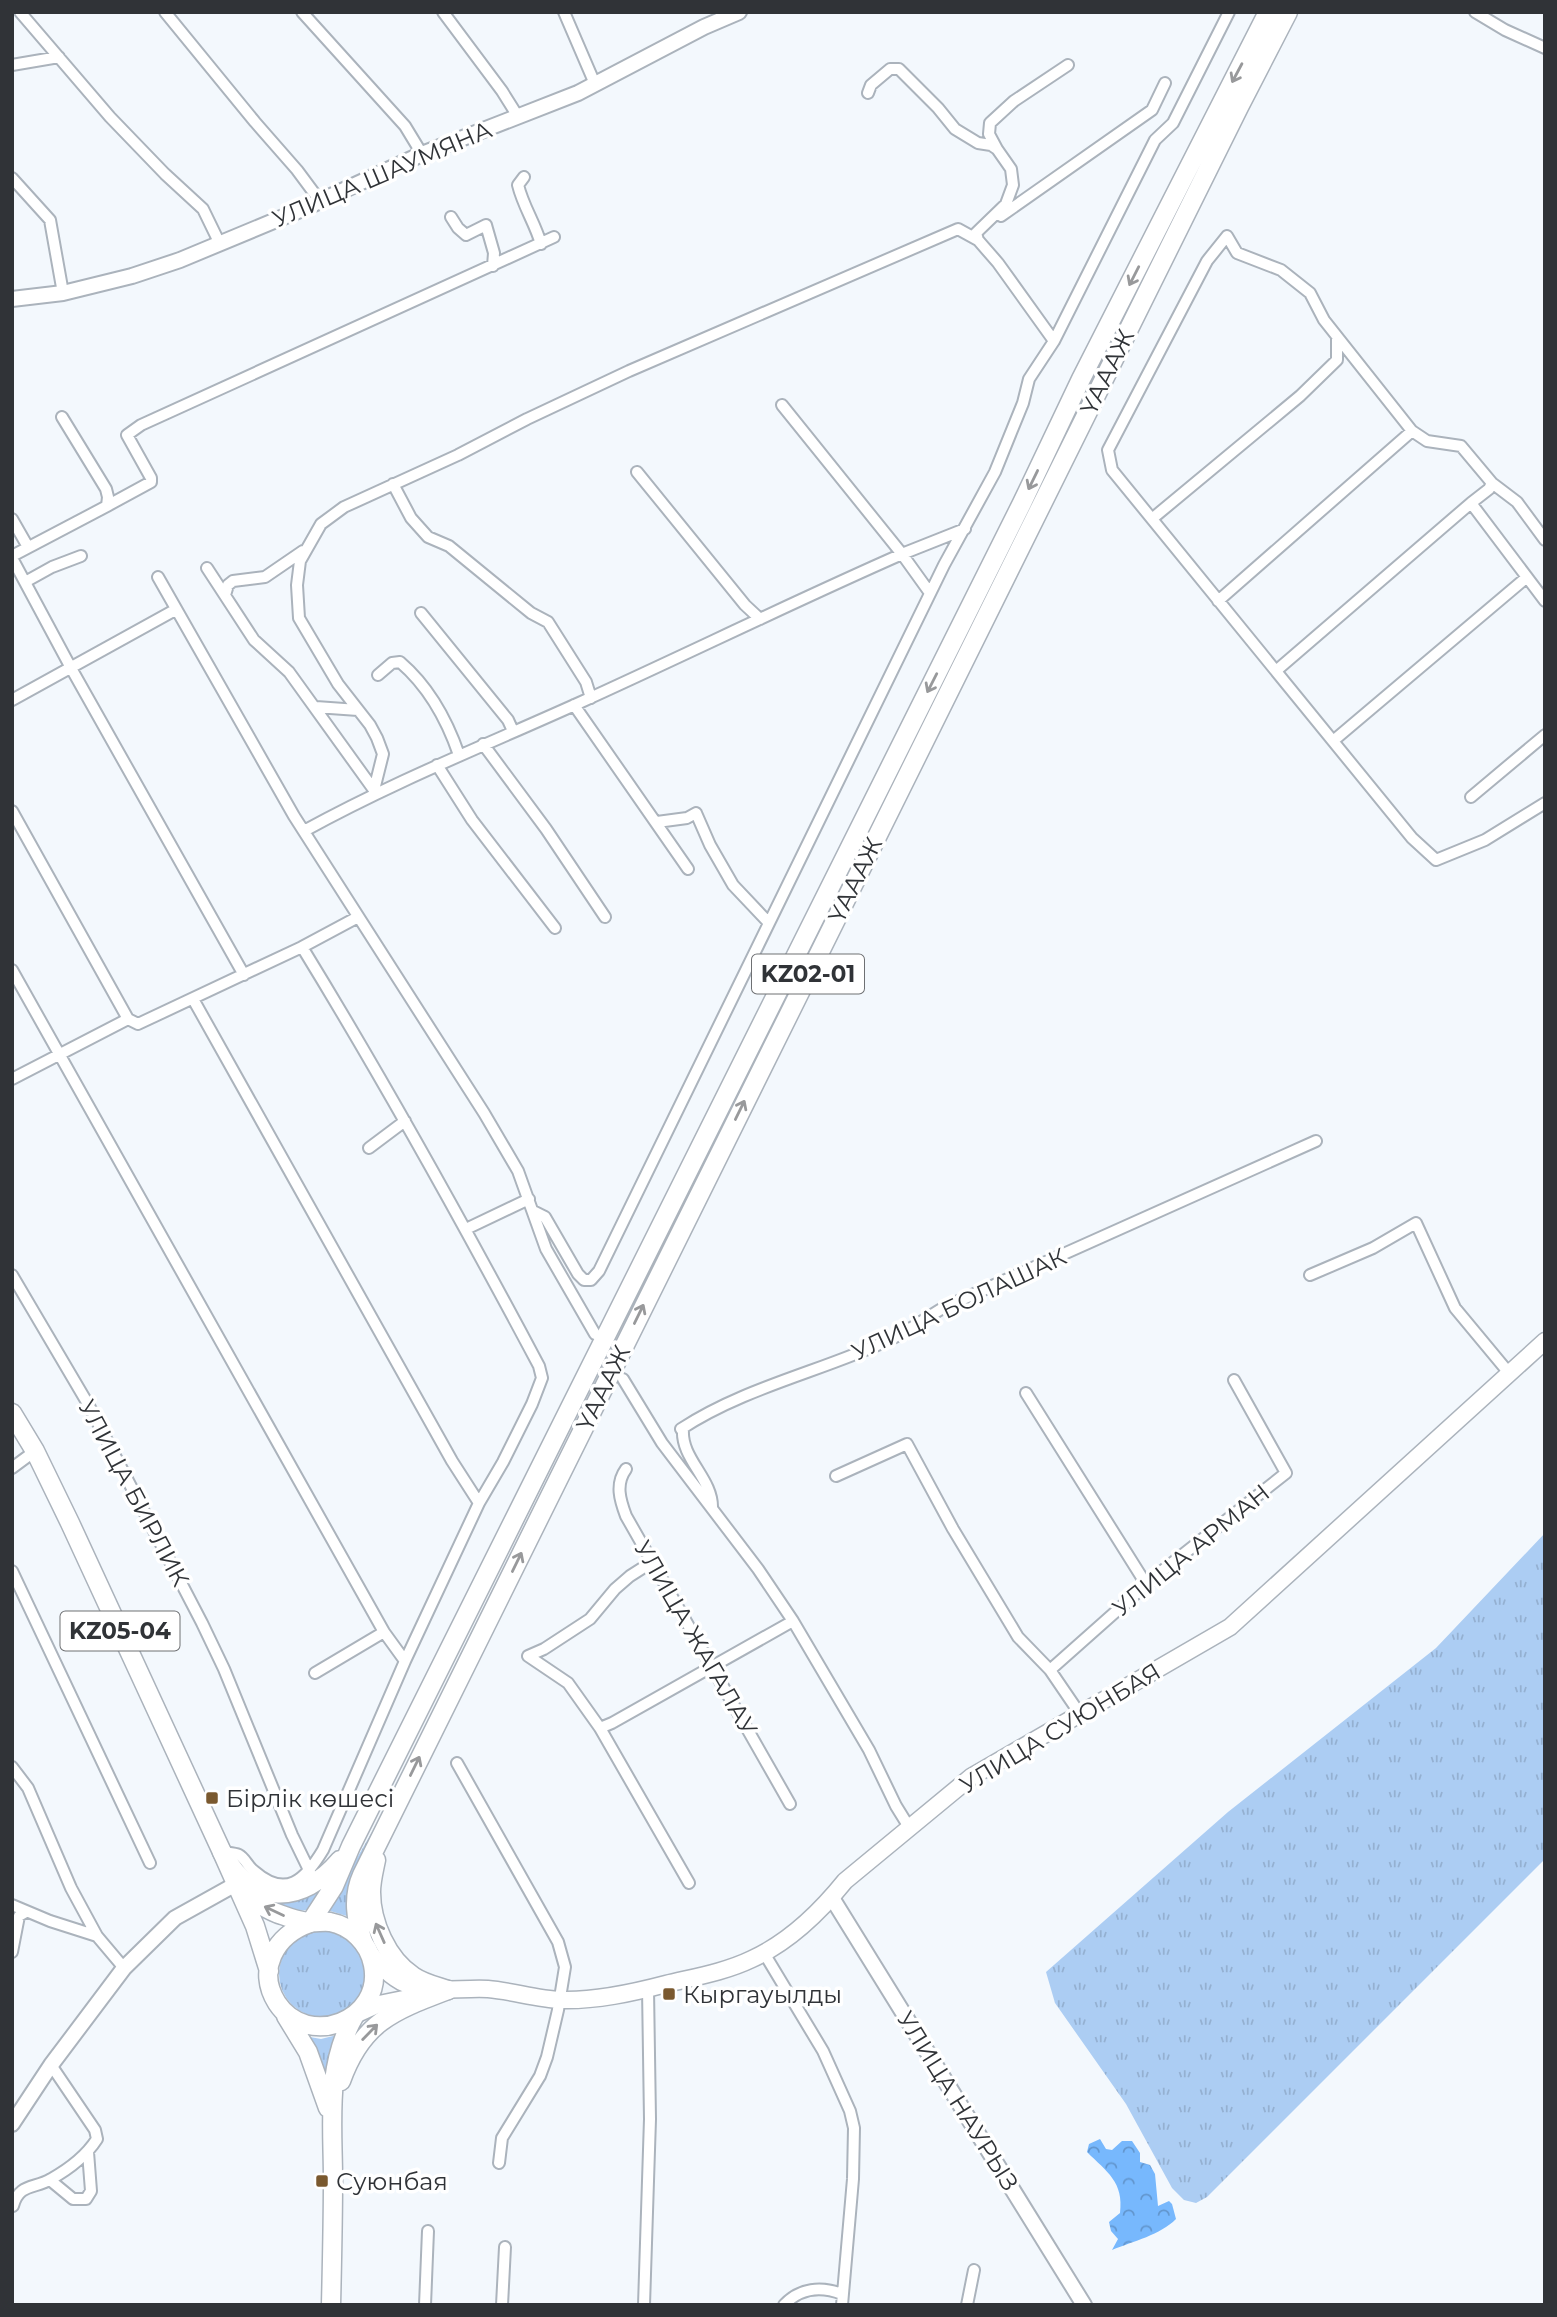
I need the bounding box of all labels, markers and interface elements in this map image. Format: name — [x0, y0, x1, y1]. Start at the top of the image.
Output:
one-way arrow — [1229, 62, 1243, 82]
street label: УЛИЦА ШАУМЯНА — [268, 115, 496, 233]
one-way arrow — [1126, 265, 1140, 286]
street label: ҮАААЖ — [1074, 324, 1140, 420]
one-way arrow — [1026, 468, 1039, 490]
one-way arrow — [924, 672, 938, 693]
street label: ҮАААЖ — [822, 832, 888, 928]
road number: KZ02-01 — [752, 954, 864, 993]
one-way arrow — [734, 1100, 748, 1121]
street label: УЛИЦА БОЛАШАК — [847, 1241, 1071, 1366]
one-way arrow — [633, 1304, 647, 1325]
street label: ҮАААЖ — [570, 1340, 636, 1436]
street label: УЛИЦА БИРЛИК — [73, 1395, 196, 1591]
street label: УЛИЦА АРМАН — [1107, 1478, 1275, 1622]
street label: УЛИЦА ЖАГАЛАУ — [628, 1535, 764, 1741]
one-way arrow — [510, 1552, 524, 1573]
road number: KZ05-04 — [60, 1612, 180, 1650]
street label: УЛИЦА СУЮНБАЯ — [954, 1657, 1166, 1799]
one-way arrow — [409, 1756, 423, 1777]
place label: Бірлік көшесі — [226, 1784, 394, 1813]
marker: Бірлік көшесі — [204, 1790, 220, 1806]
one-way arrow — [264, 1904, 285, 1917]
one-way arrow — [373, 1923, 386, 1944]
place label: Кыргауылды — [683, 1980, 842, 2009]
marker: Кыргауылды — [661, 1986, 677, 2002]
street label: УЛИЦА НАУРЫЗ — [891, 2006, 1025, 2196]
one-way arrow — [361, 2024, 378, 2041]
place label: Суюнбая — [336, 2167, 448, 2196]
marker: Суюнбая — [314, 2173, 330, 2189]

